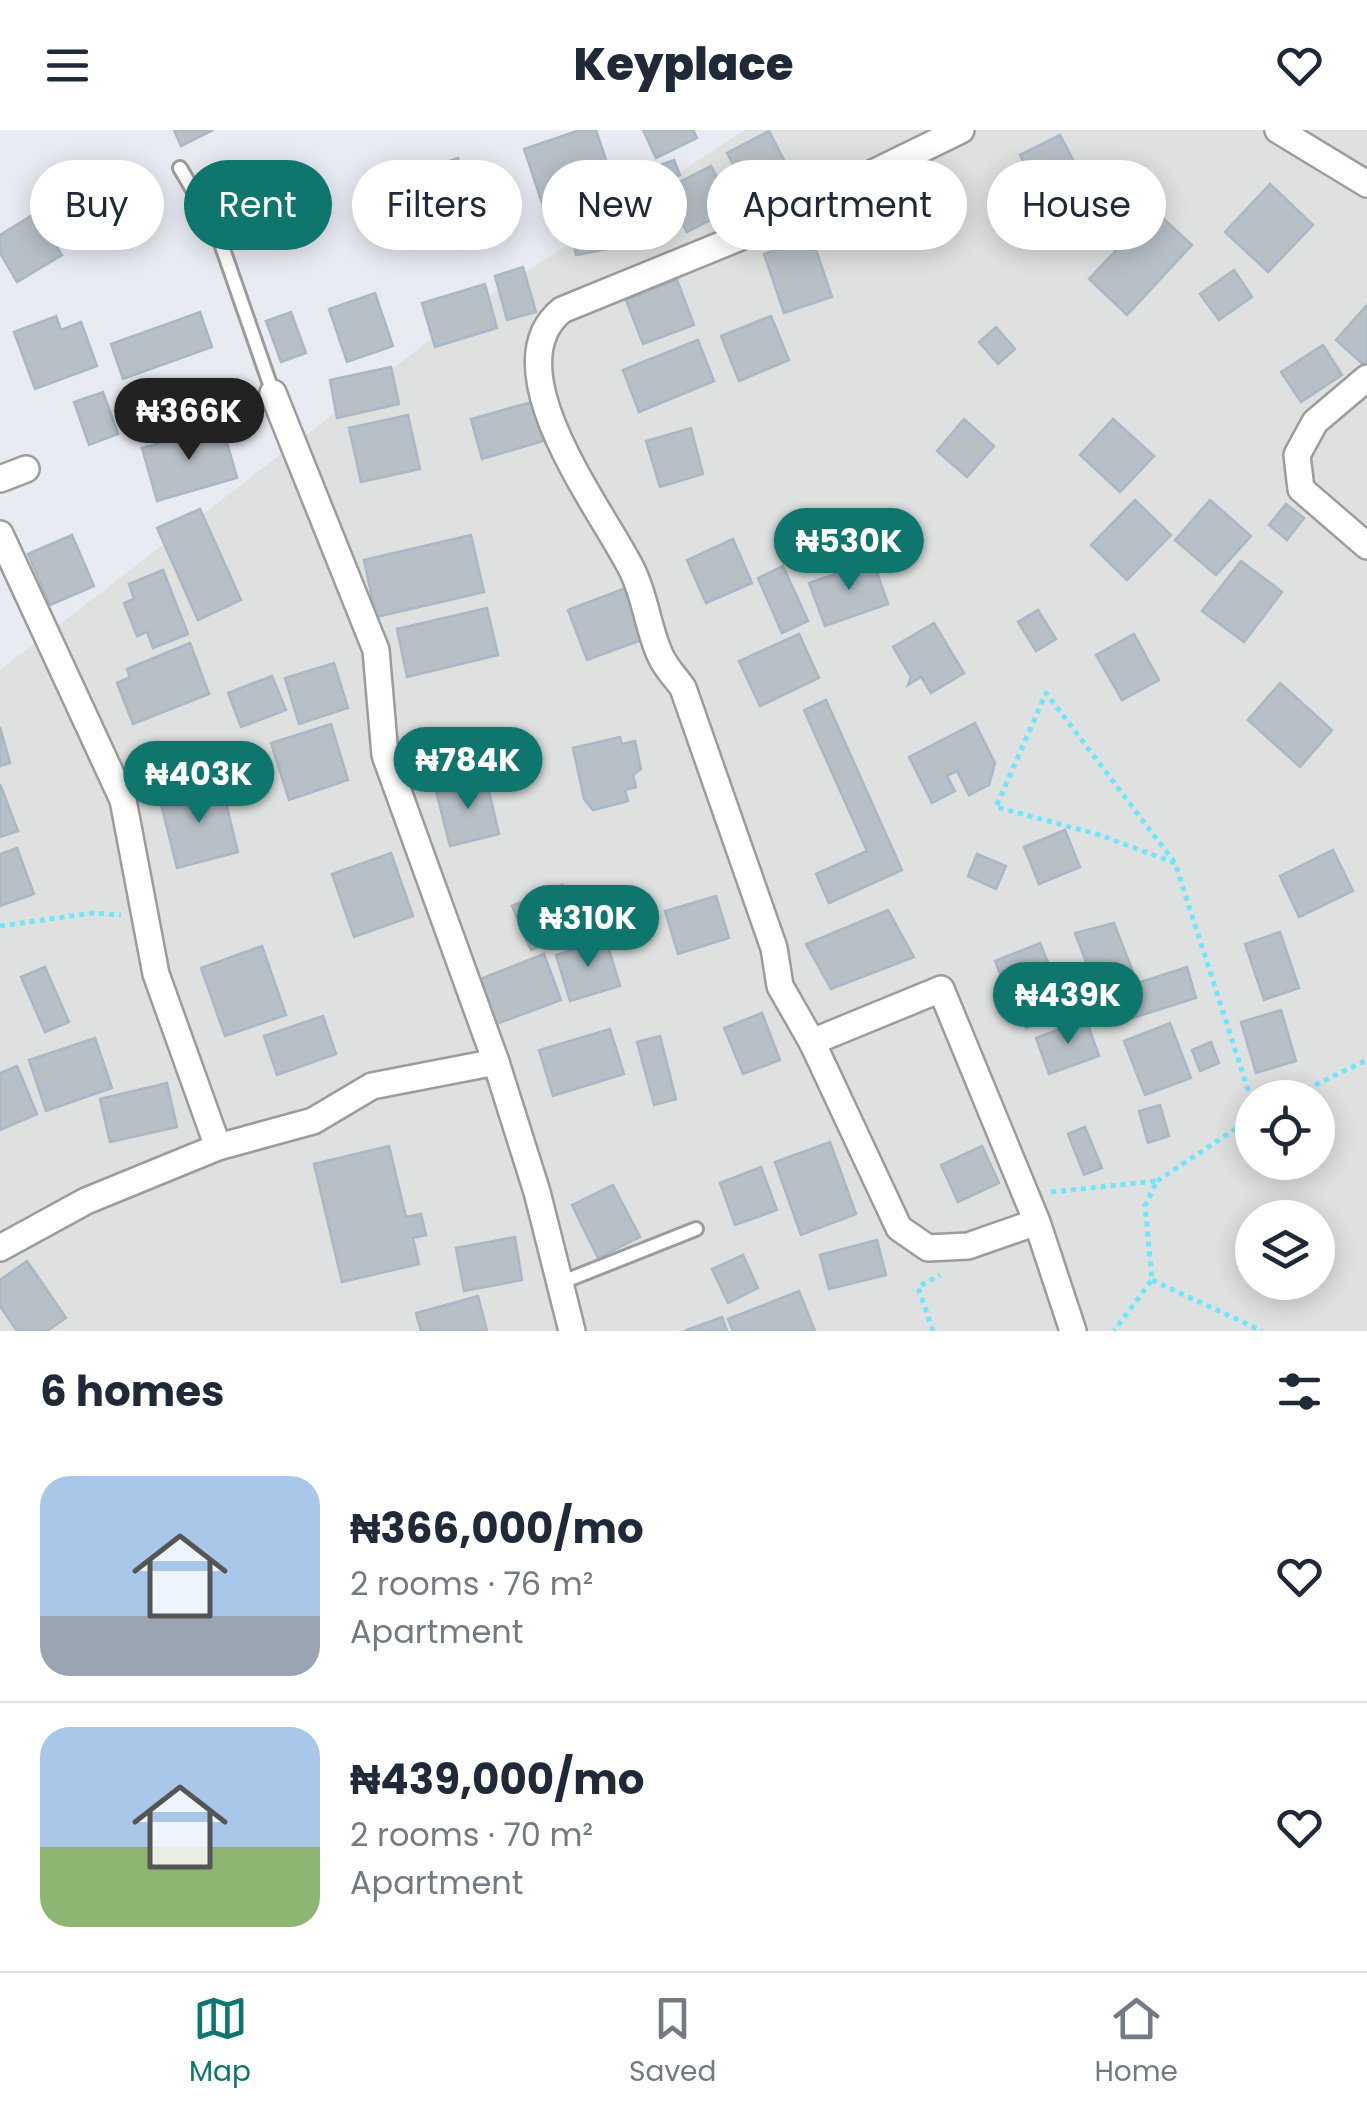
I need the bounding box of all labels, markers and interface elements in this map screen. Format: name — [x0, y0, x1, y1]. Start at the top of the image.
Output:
text: Keyplace — [574, 33, 793, 96]
icon: menu — [40, 38, 95, 93]
icon: heart — [1272, 38, 1327, 93]
chip: Buy — [30, 160, 164, 250]
chip: Rent — [184, 160, 332, 250]
chip: Filters — [352, 160, 522, 250]
chip: New — [542, 160, 687, 250]
chip: Apartment — [707, 160, 967, 250]
chip: House — [987, 160, 1166, 250]
pin: ₦366K — [119, 378, 259, 463]
text: ₦366K — [136, 388, 242, 433]
pin: ₦530K — [779, 508, 919, 593]
text: ₦530K — [796, 518, 902, 563]
pin: ₦784K — [398, 727, 538, 812]
text: ₦784K — [416, 737, 520, 782]
pin: ₦403K — [129, 741, 269, 826]
text: ₦403K — [145, 751, 253, 796]
pin: ₦310K — [518, 885, 658, 970]
text: ₦310K — [539, 895, 637, 940]
pin: ₦439K — [998, 962, 1138, 1047]
text: ₦439K — [1015, 972, 1121, 1017]
map controls — [1235, 1080, 1335, 1300]
button: locate — [1235, 1080, 1335, 1180]
button: layers — [1235, 1200, 1335, 1300]
text: 6 homes — [40, 1362, 225, 1421]
icon: filters — [1272, 1364, 1327, 1419]
text: ₦366,000/mo — [350, 1499, 644, 1558]
icon: home — [120, 1516, 240, 1636]
icon: heart — [1272, 1549, 1327, 1604]
text: 2 rooms · 76 m² — [350, 1561, 593, 1606]
text: Apartment — [350, 1609, 523, 1654]
text: ₦439,000/mo — [350, 1750, 644, 1809]
icon: home — [120, 1767, 240, 1887]
icon: heart — [1272, 1800, 1327, 1855]
text: 2 rooms · 70 m² — [350, 1812, 593, 1857]
text: Apartment — [350, 1860, 523, 1905]
tab: Map — [189, 1991, 251, 2093]
tab: Saved — [629, 1991, 716, 2093]
tab: Home — [1094, 1991, 1178, 2093]

